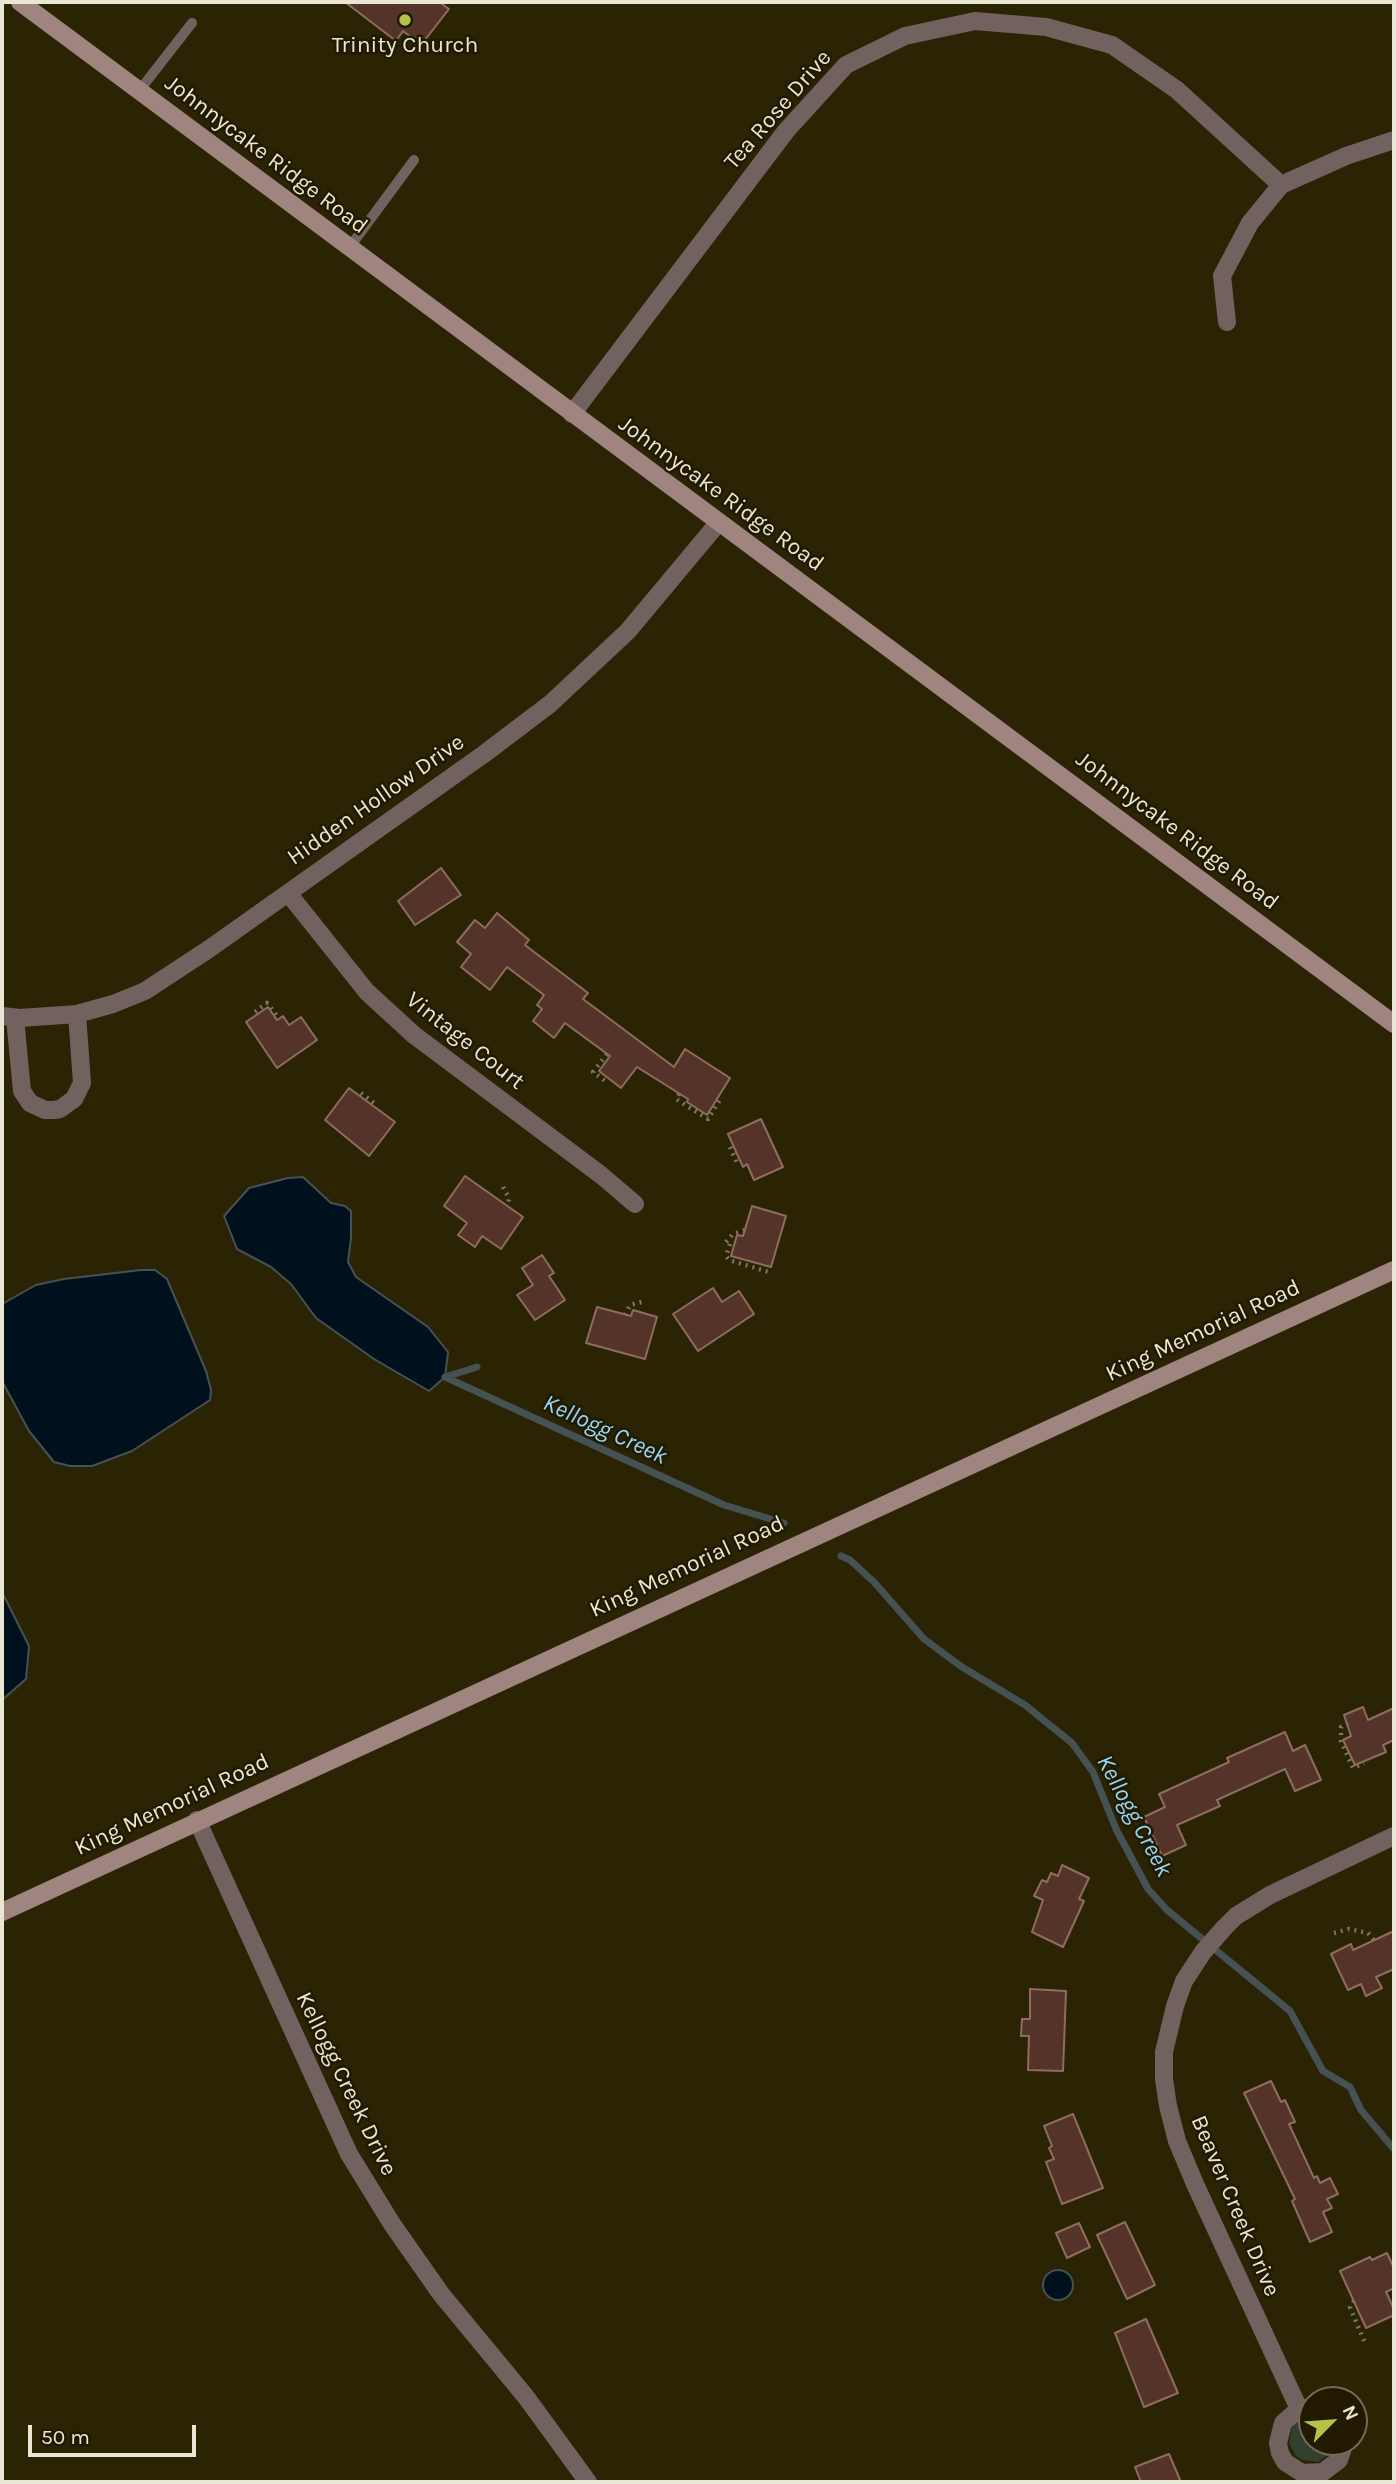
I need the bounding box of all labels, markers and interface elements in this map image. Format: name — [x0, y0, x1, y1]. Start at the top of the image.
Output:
marker: Trinity Church — [397, 12, 413, 28]
place label: Trinity Church — [332, 31, 478, 59]
street label: Tea Rose Drive — [719, 45, 837, 175]
street label: Johnnycake Ridge Road — [159, 70, 373, 240]
street label: Johnnycake Ridge Road — [613, 410, 829, 578]
street label: Hidden Hollow Drive — [282, 729, 470, 871]
street label: Johnnycake Ridge Road — [1070, 746, 1284, 916]
street label: Vintage Court — [400, 986, 530, 1096]
street label: King Memorial Road — [1101, 1274, 1305, 1388]
water label: Kellogg Creek — [538, 1389, 672, 1471]
street label: King Memorial Road — [585, 1510, 789, 1624]
street label: King Memorial Road — [70, 1748, 274, 1862]
water label: Kellogg Creek — [1090, 1750, 1178, 1882]
street label: Kellogg Creek Drive — [290, 1988, 402, 2180]
street label: Beaver Creek Drive — [1184, 2111, 1286, 2301]
north arrow — [1298, 2386, 1368, 2456]
text: N — [1337, 2402, 1363, 2424]
scale bar — [32, 2410, 200, 2454]
text: 50 m — [41, 2425, 90, 2449]

